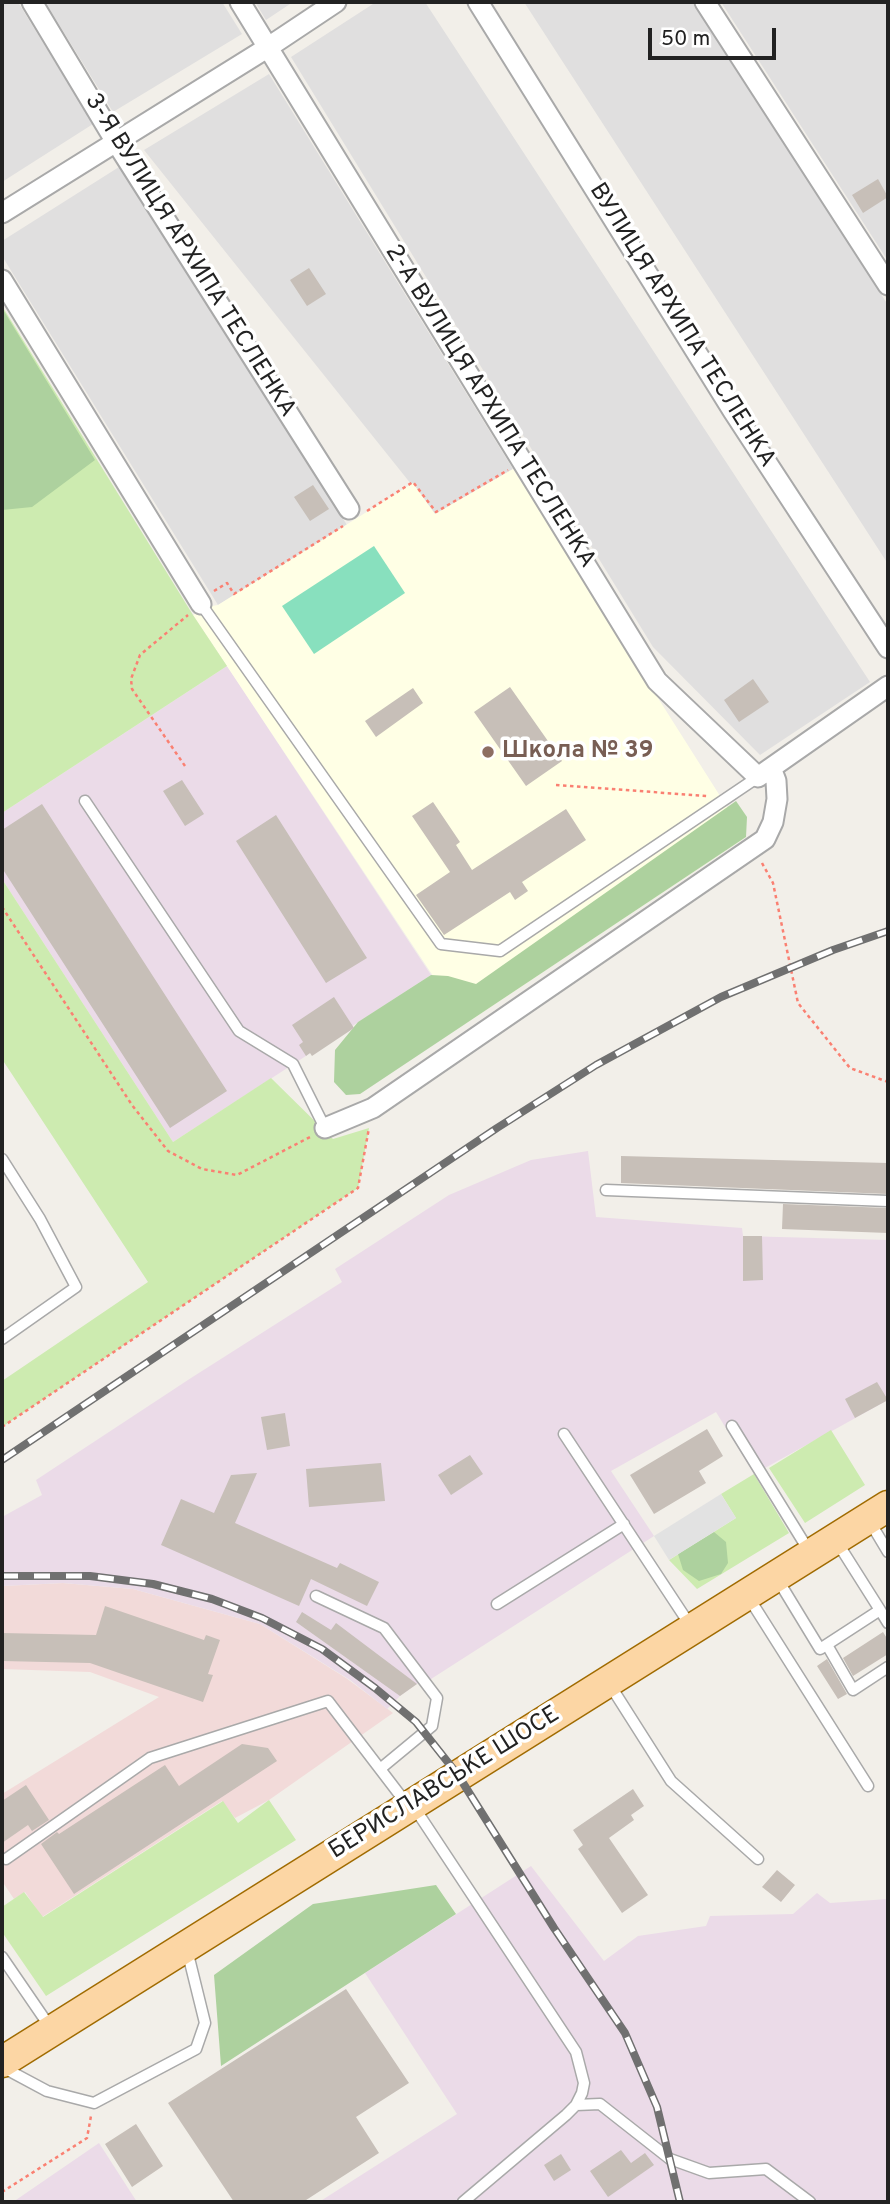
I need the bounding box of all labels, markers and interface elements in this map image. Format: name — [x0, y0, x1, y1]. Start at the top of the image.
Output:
scale bar — [652, 14, 780, 58]
text: 50 m — [661, 26, 710, 53]
street label: 3-Я ВУЛИЦЯ АРХИПА ТЕСЛЕНКА — [77, 89, 301, 423]
street label: ВУЛИЦЯ АРХИПА ТЕСЛЕНКА — [581, 179, 781, 473]
street label: 2-А ВУЛИЦЯ АРХИПА ТЕСЛЕНКА — [377, 240, 601, 574]
place label: Школа № 39 — [502, 738, 653, 766]
marker: Школа № 39 — [480, 744, 496, 760]
street label: БЕРИСЛАВСЬКЕ ШОСЕ — [324, 1701, 566, 1867]

